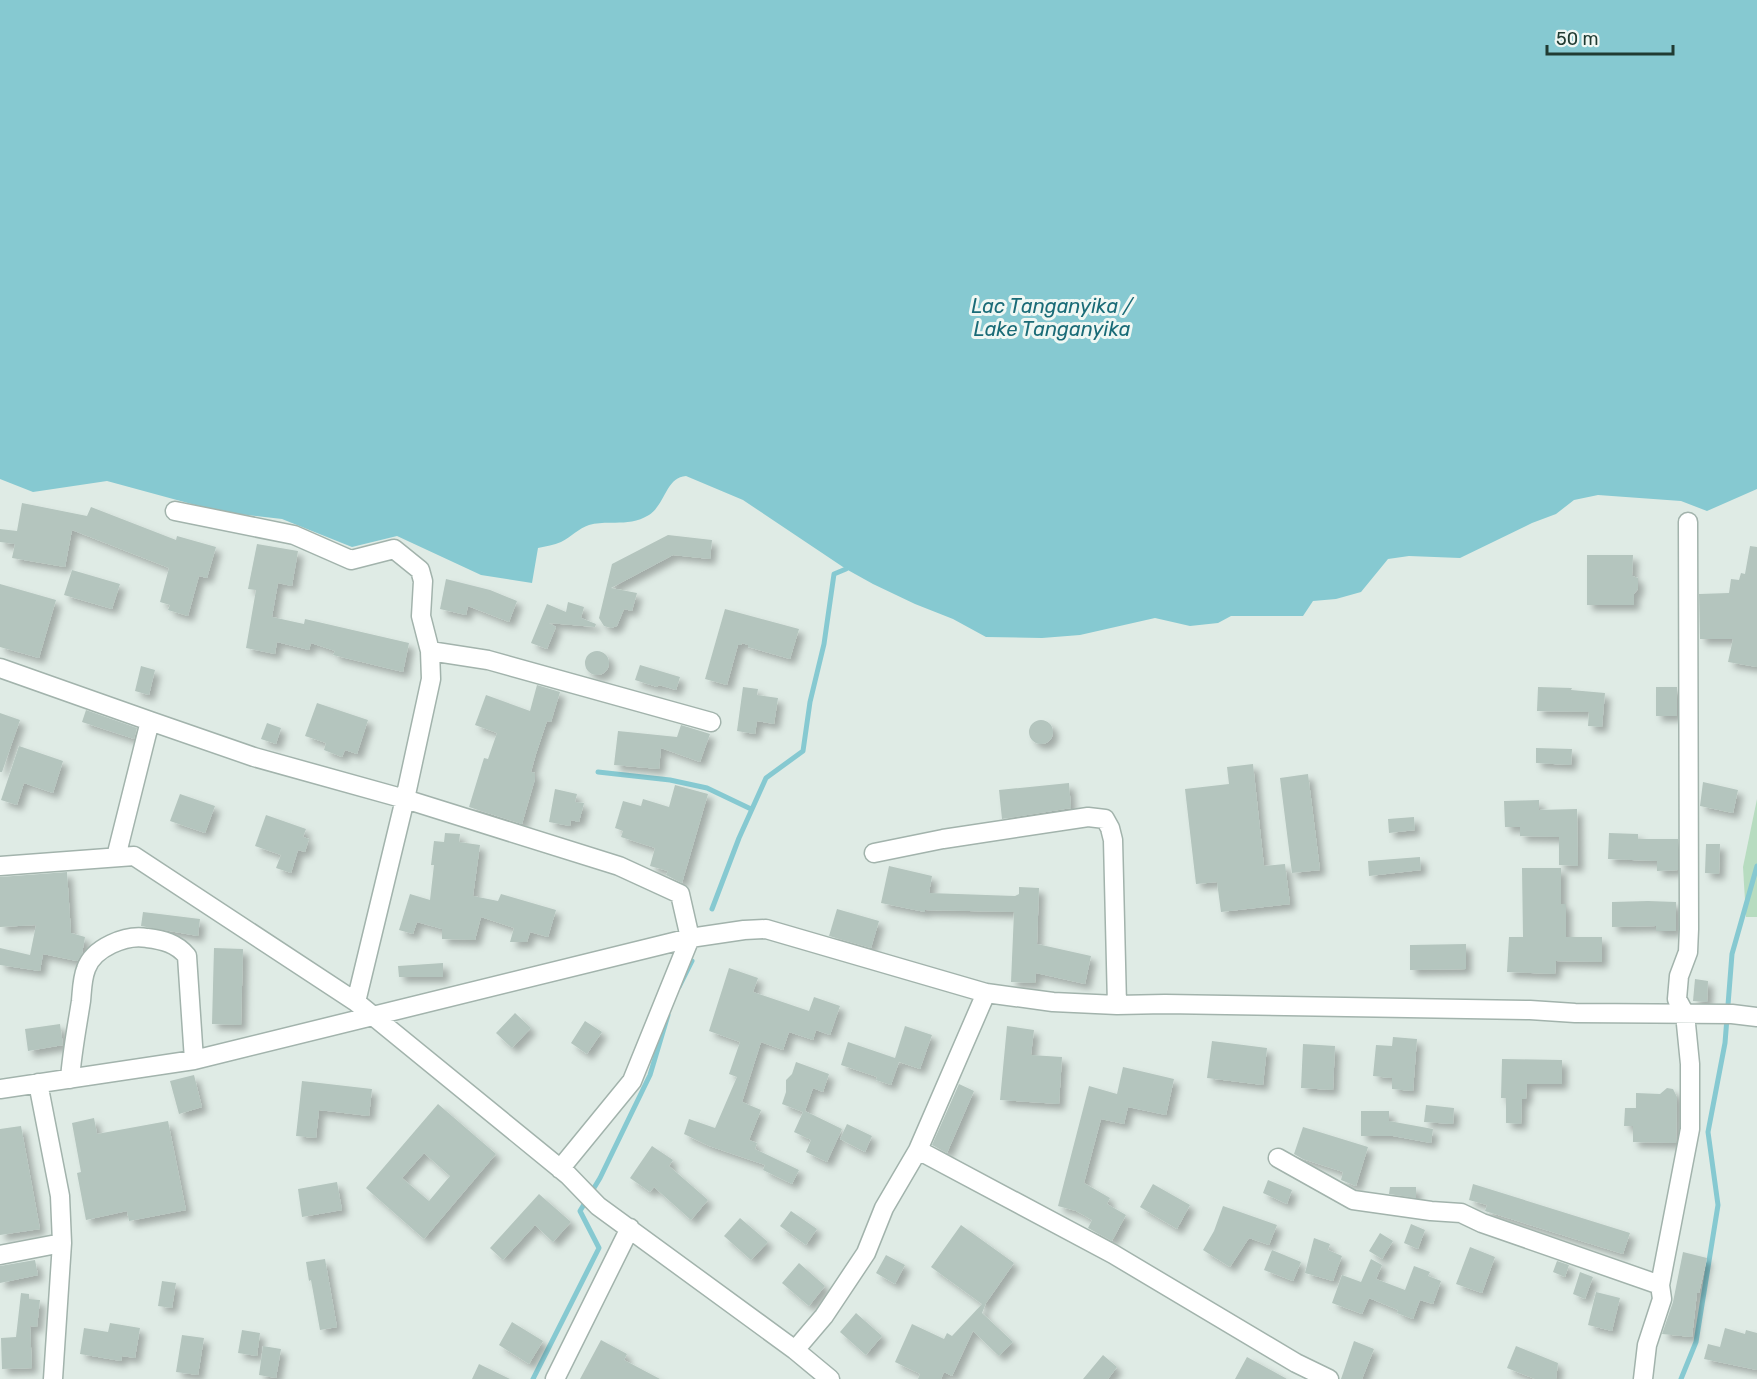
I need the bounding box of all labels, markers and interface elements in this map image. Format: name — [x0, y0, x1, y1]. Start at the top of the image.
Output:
scale bar — [1547, 18, 1673, 56]
text: 50 m — [1556, 28, 1599, 50]
water label: Lac Tanganyika / Lake Tanganyika — [971, 294, 1135, 341]

